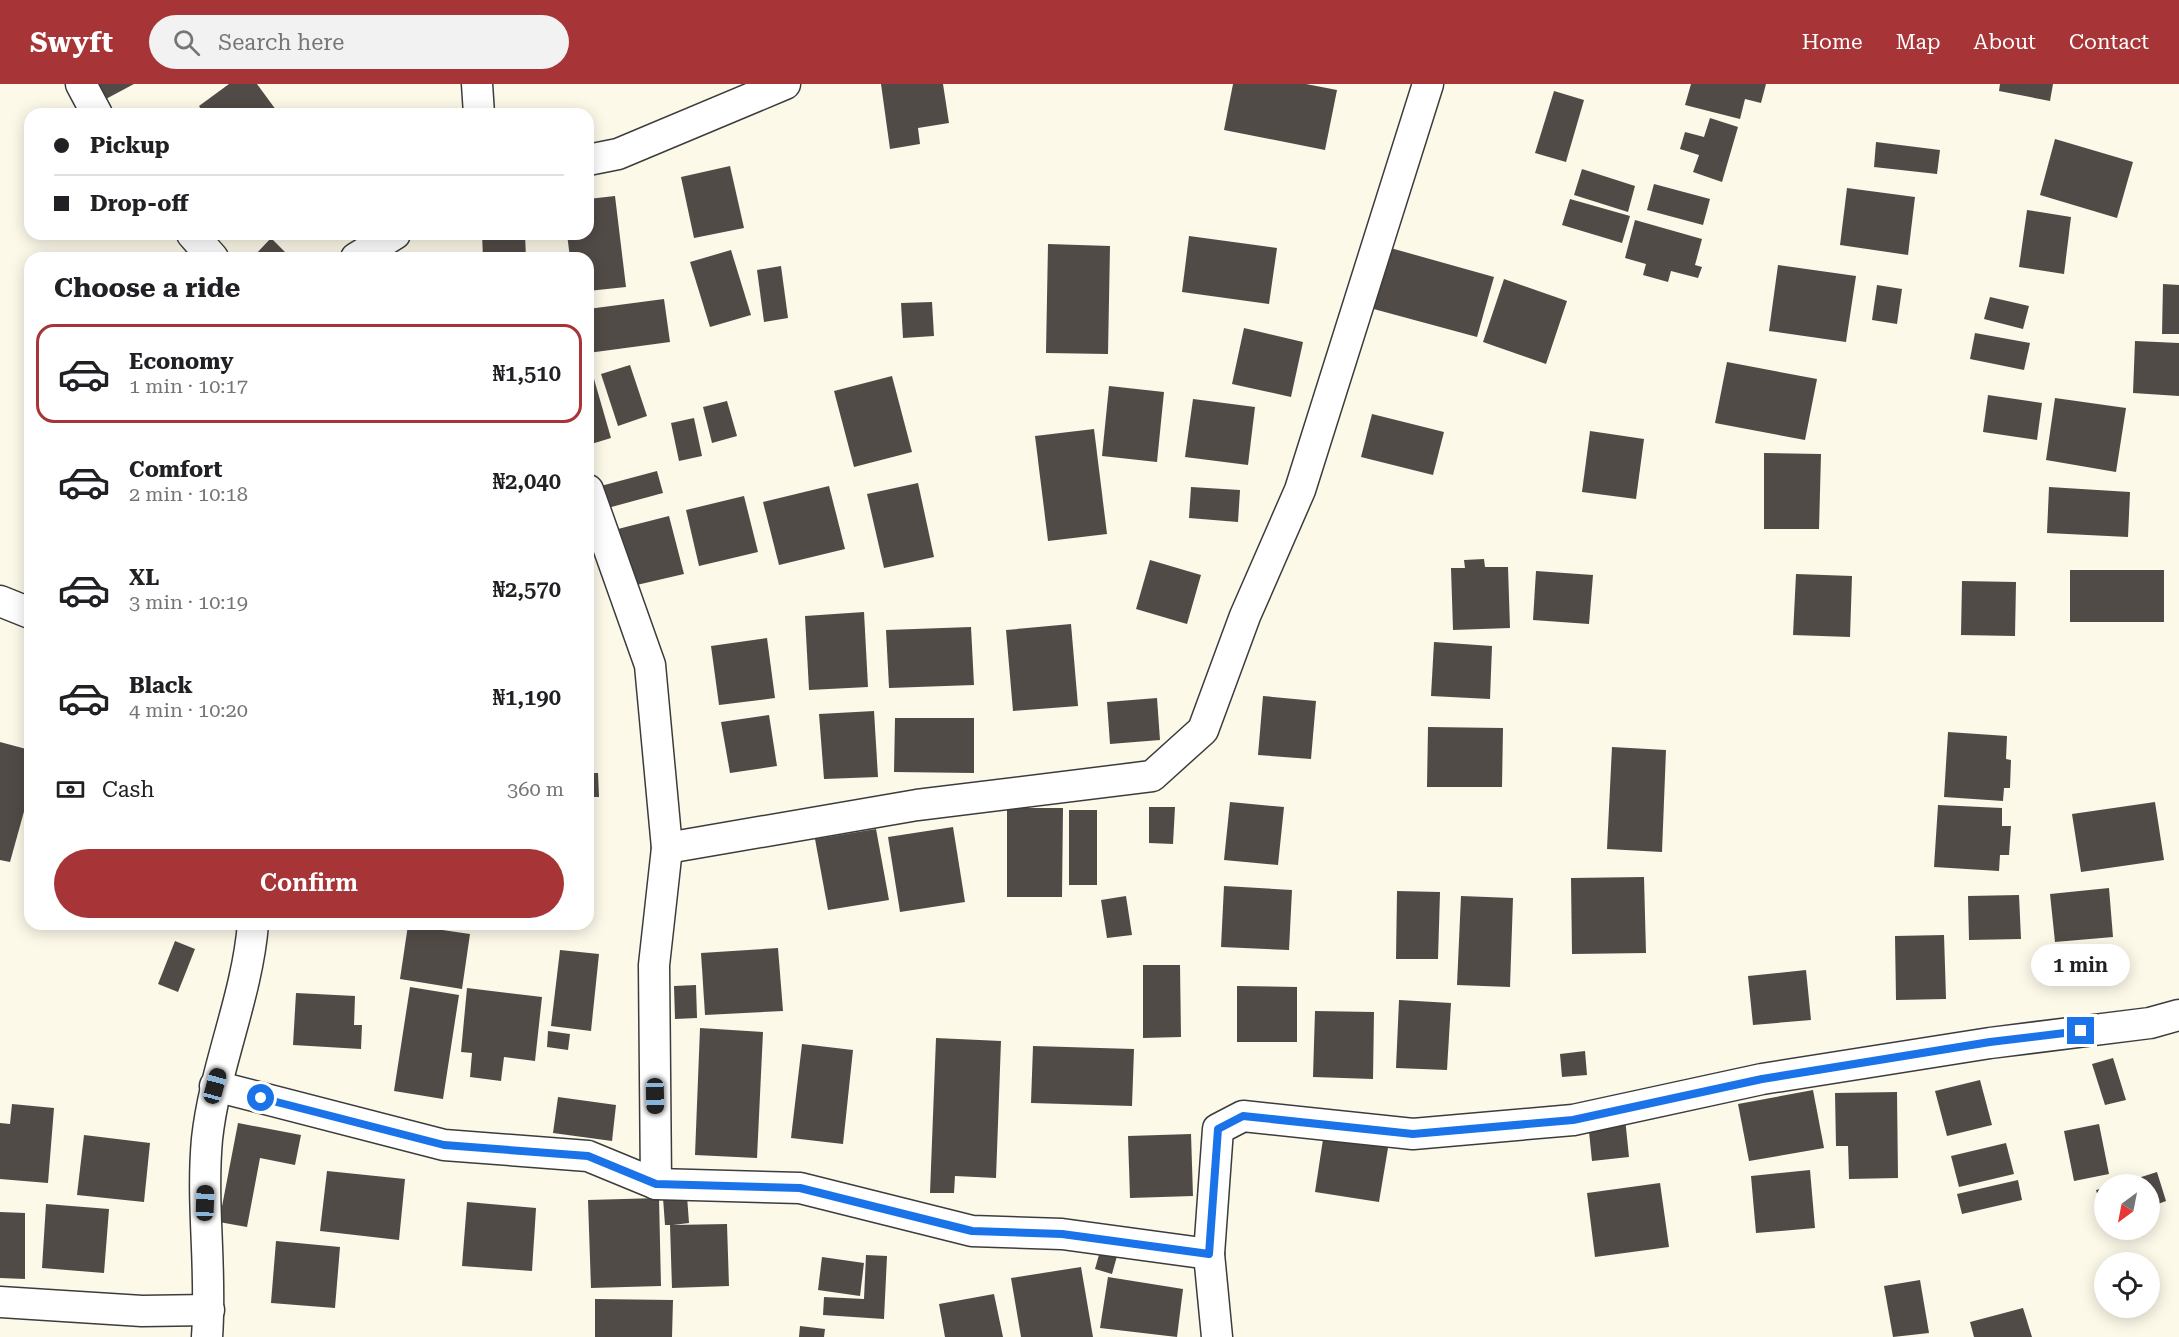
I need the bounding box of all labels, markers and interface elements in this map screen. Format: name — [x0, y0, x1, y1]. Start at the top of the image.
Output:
search box — [149, 15, 569, 69]
text: Swyft — [30, 26, 113, 59]
icon: search — [170, 26, 203, 59]
text: Search here — [218, 30, 344, 55]
text: Home — [1802, 30, 1863, 54]
text: Map — [1896, 30, 1941, 54]
text: About — [1974, 30, 2036, 54]
text: Contact — [2069, 30, 2149, 54]
text: Pickup — [90, 133, 170, 158]
text: Drop-off — [90, 191, 188, 216]
text: Choose a ride — [54, 272, 240, 304]
icon: car — [57, 347, 111, 401]
text: Economy — [129, 349, 233, 374]
text: ₦1,510 — [493, 361, 561, 386]
text: 1 min · 10:17 — [129, 374, 248, 398]
icon: car — [57, 455, 111, 509]
text: Comfort — [129, 457, 222, 482]
text: ₦2,040 — [493, 469, 561, 494]
text: 2 min · 10:18 — [129, 482, 248, 506]
icon: car — [57, 563, 111, 617]
text: XL — [129, 565, 159, 590]
text: ₦2,570 — [493, 577, 561, 602]
text: 3 min · 10:19 — [129, 590, 248, 614]
icon: car — [57, 671, 111, 725]
text: Black — [129, 673, 193, 698]
text: ₦1,190 — [493, 685, 561, 710]
text: 4 min · 10:20 — [129, 698, 248, 722]
icon: cash — [54, 773, 87, 806]
text: Cash — [102, 777, 154, 802]
text: 360 m — [507, 777, 564, 801]
button: Confirm — [54, 849, 564, 918]
callout: 1 min — [2032, 944, 2130, 986]
text: 1 min — [2053, 953, 2108, 977]
route end — [2067, 1017, 2094, 1044]
car — [202, 1066, 228, 1106]
car — [646, 1078, 664, 1114]
route start — [247, 1084, 274, 1111]
north arrow — [2094, 1174, 2160, 1240]
map controls — [2094, 1174, 2160, 1318]
car — [195, 1185, 215, 1221]
button: locate — [2094, 1252, 2160, 1318]

